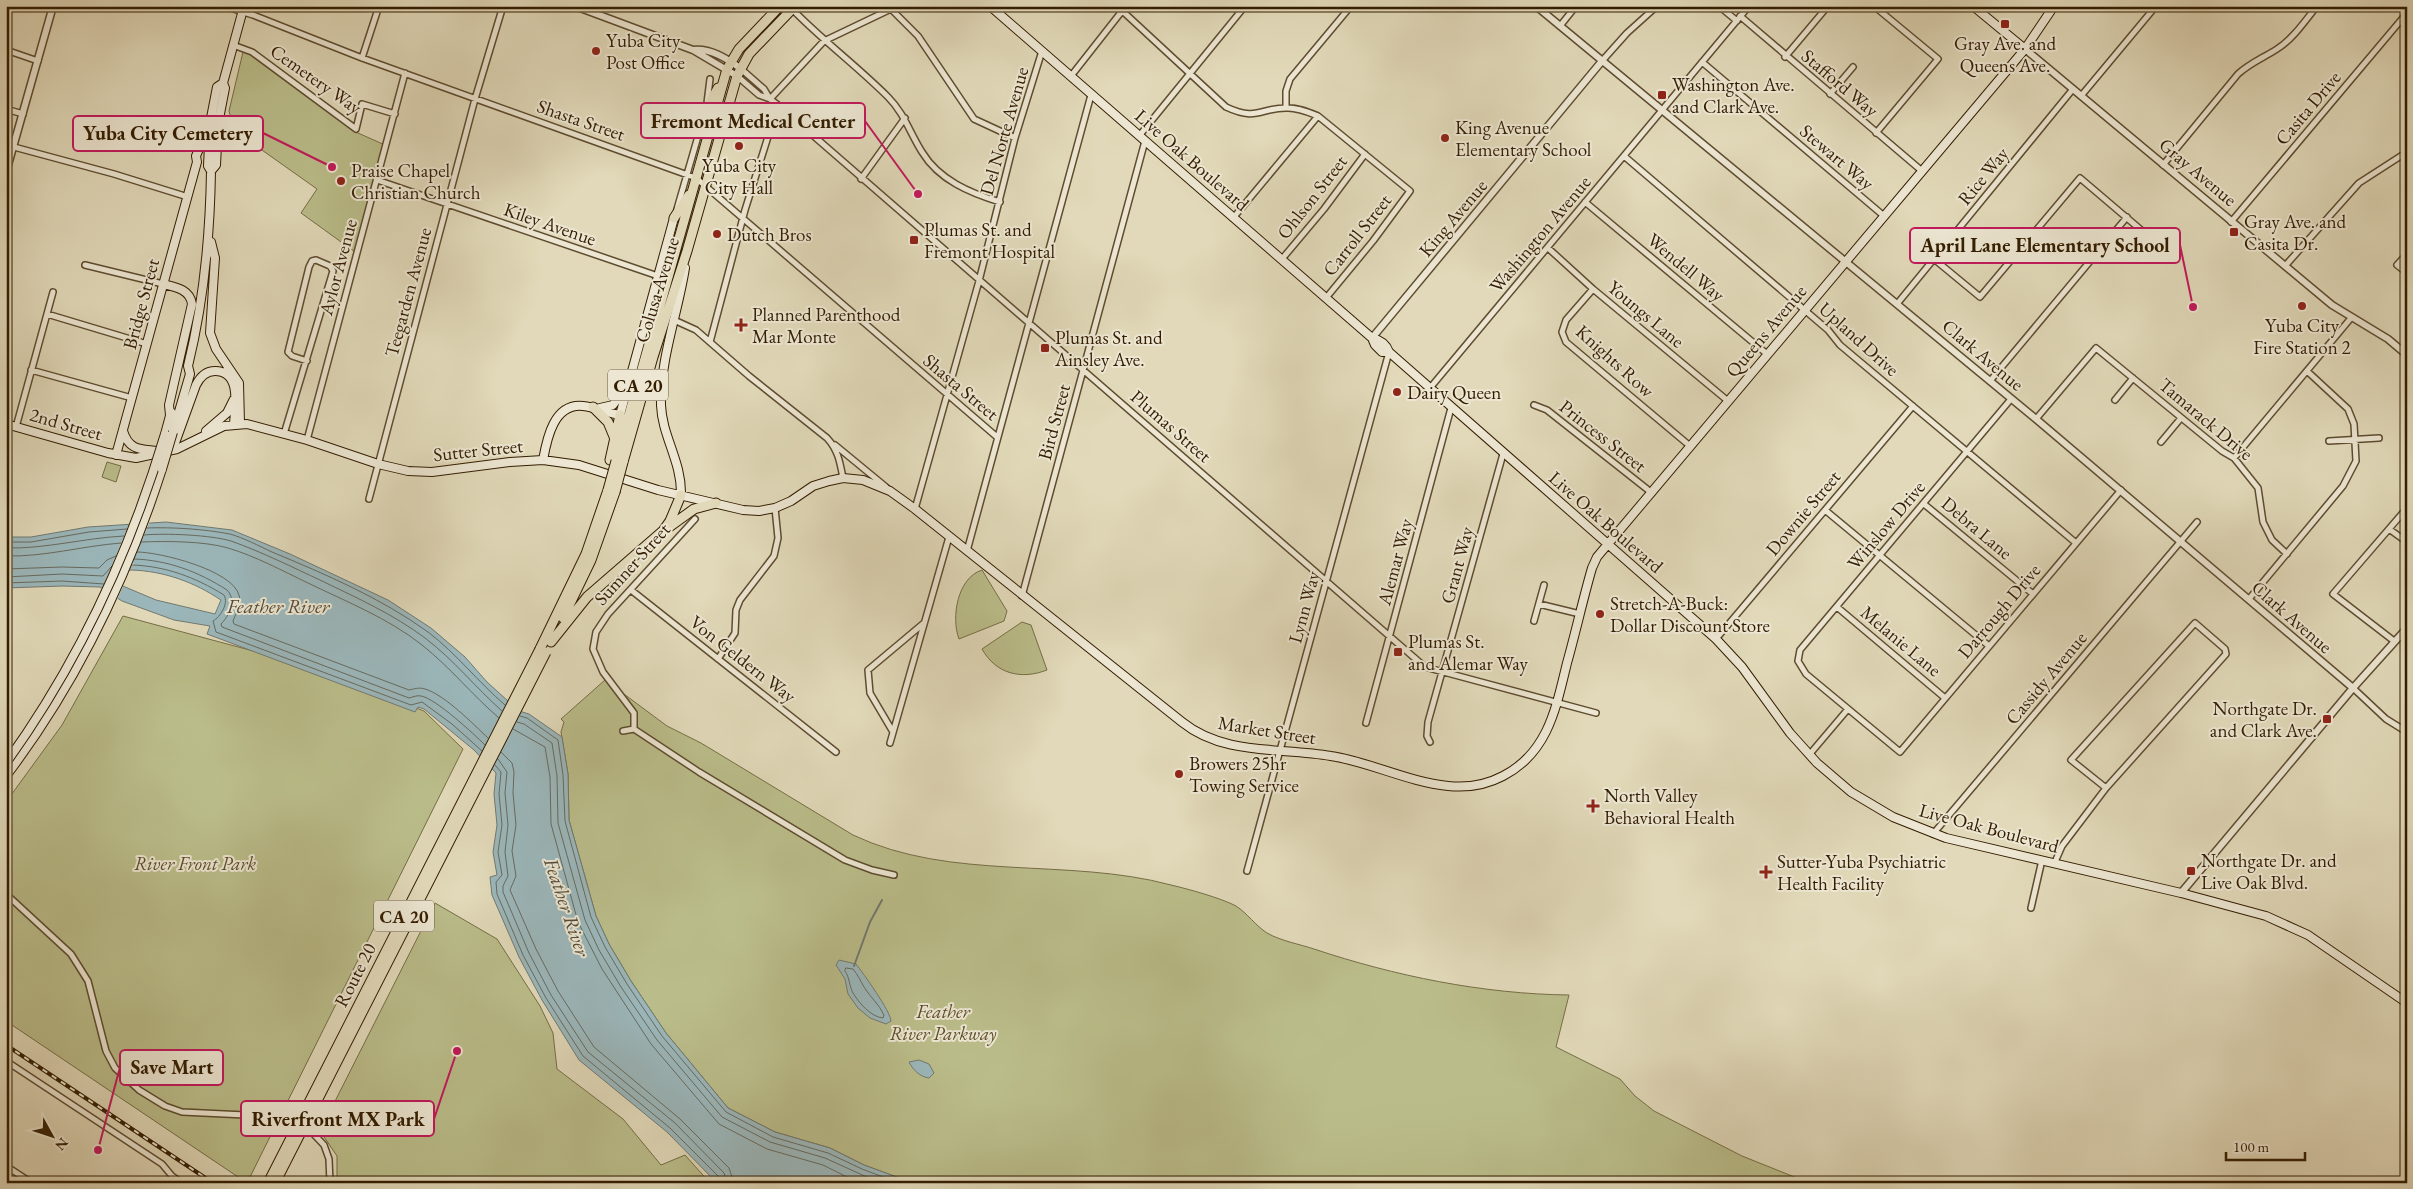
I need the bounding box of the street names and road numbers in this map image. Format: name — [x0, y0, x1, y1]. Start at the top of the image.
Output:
street label: Cemetery Way — [265, 38, 367, 120]
street label: Stafford Way — [1796, 43, 1884, 123]
street label: Del Norte Avenue — [974, 64, 1034, 198]
street label: Casita Drive — [2270, 66, 2346, 150]
street label: Shasta Street — [534, 93, 628, 147]
street label: Live Oak Boulevard — [1130, 103, 1255, 217]
street label: Stewart Way — [1795, 119, 1880, 196]
street label: Gray Avenue — [2154, 132, 2242, 212]
street label: Rice Way — [1952, 141, 2015, 210]
street label: Ohlson Street — [1271, 150, 1353, 244]
street label: Washington Avenue — [1484, 170, 1596, 298]
street label: King Avenue — [1413, 174, 1493, 262]
street label: Carroll Street — [1317, 189, 1397, 281]
street label: Kiley Avenue — [500, 197, 600, 251]
street label: Aylor Avenue — [313, 216, 363, 319]
street label: Teegarden Avenue — [379, 225, 437, 359]
street label: Wendell Way — [1642, 227, 1731, 307]
street label: Colusa Avenue — [629, 234, 685, 346]
street label: Bridge Street — [117, 256, 165, 352]
street label: Youngs Lane — [1602, 275, 1690, 353]
street label: Queens Avenue — [1720, 279, 1812, 383]
street label: Upland Drive — [1814, 296, 1904, 382]
street label: Clark Avenue — [1937, 314, 2029, 396]
street label: Knights Row — [1570, 319, 1660, 403]
street label: Shasta Street — [918, 348, 1004, 426]
road number: CA 20 — [608, 370, 668, 400]
street label: Tamarack Drive — [2154, 372, 2258, 466]
street label: Bird Street — [1032, 381, 1076, 463]
street label: Plumas Street — [1125, 384, 1217, 468]
street label: Princess Street — [1554, 394, 1652, 478]
street label: 2nd Street — [27, 402, 105, 446]
street label: Sutter Street — [432, 433, 524, 467]
street label: Live Oak Boulevard — [1544, 465, 1669, 579]
street label: Downie Street — [1760, 465, 1846, 561]
street label: Winslow Drive — [1841, 475, 1931, 575]
street label: Debra Lane — [1936, 491, 2018, 565]
street label: Alemar Way — [1371, 515, 1419, 609]
street label: Sumner Street — [588, 517, 676, 611]
street label: Grant Way — [1435, 523, 1479, 606]
street label: Darrough Drive — [1952, 558, 2046, 664]
street label: Lynn Way — [1282, 568, 1326, 646]
street label: Clark Avenue — [2246, 575, 2338, 659]
street label: Melanie Lane — [1855, 600, 1947, 682]
street label: Von Geldern Way — [685, 610, 802, 709]
street label: Cassidy Avenue — [2000, 626, 2092, 730]
street label: Market Street — [1216, 710, 1318, 750]
street label: Live Oak Boulevard — [1916, 797, 2062, 859]
road number: CA 20 — [374, 900, 434, 931]
street label: Route 20 — [328, 939, 382, 1011]

